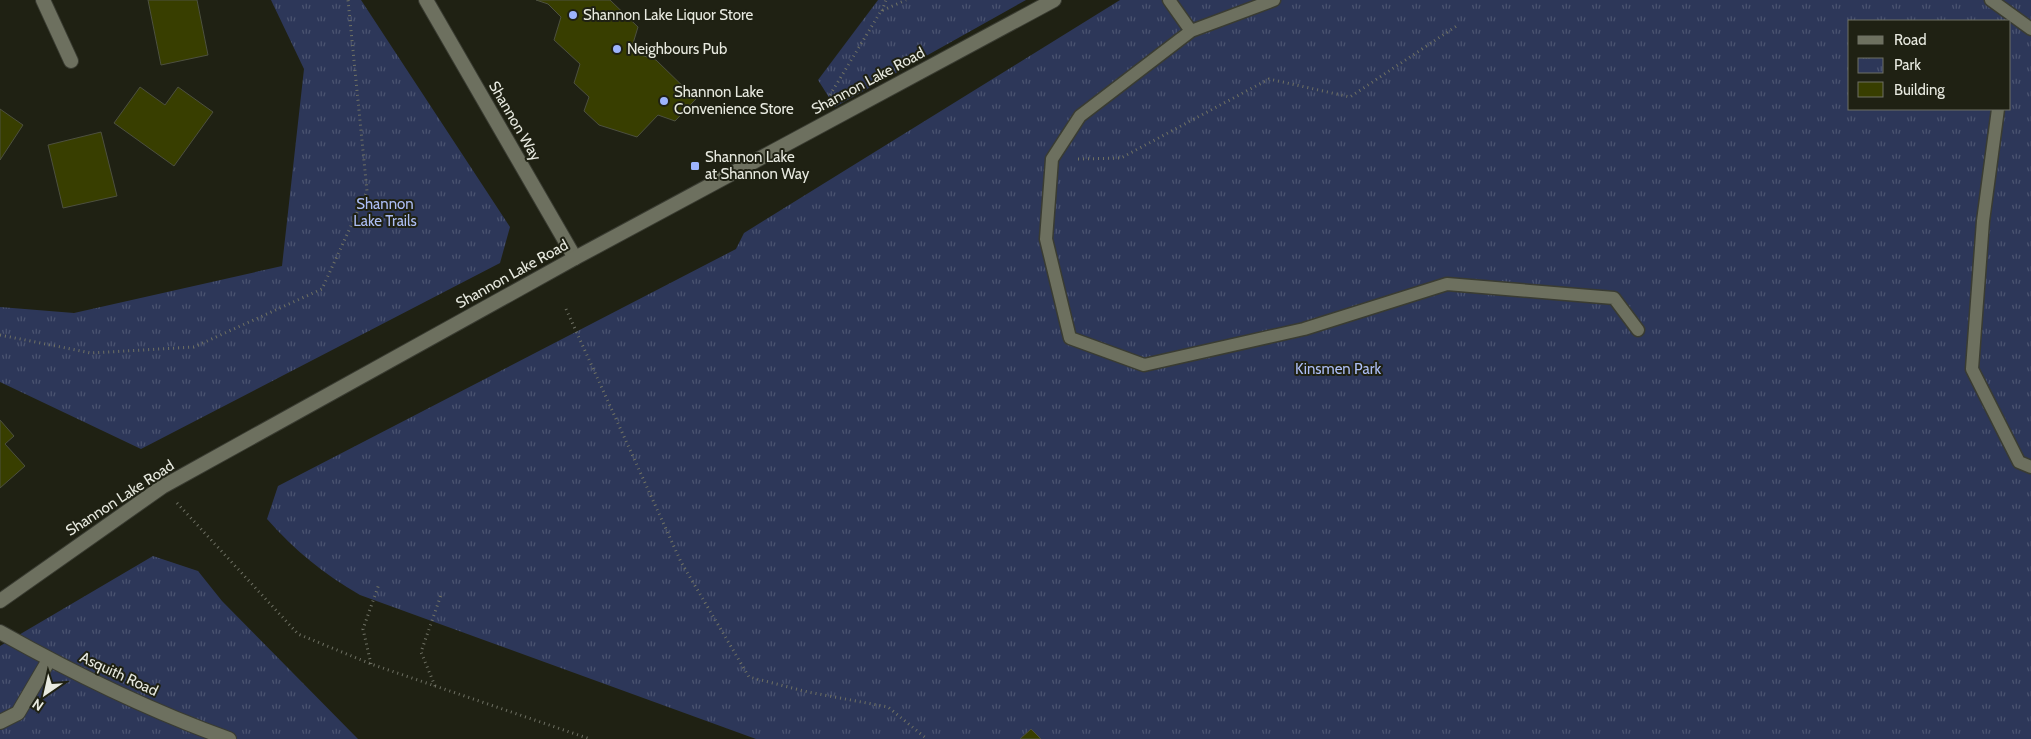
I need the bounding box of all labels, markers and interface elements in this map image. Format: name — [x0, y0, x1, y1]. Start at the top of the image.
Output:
place label: Shannon Lake Liquor Store — [583, 6, 754, 24]
marker: Shannon Lake Liquor Store — [567, 9, 579, 21]
legend — [1848, 20, 2011, 110]
text: Road — [1894, 31, 1927, 49]
place label: Neighbours Pub — [627, 40, 727, 58]
marker: Neighbours Pub — [611, 43, 623, 55]
street label: Shannon Lake Road — [808, 44, 928, 118]
text: Park — [1894, 56, 1921, 74]
street label: Shannon Way — [485, 78, 545, 164]
text: Building — [1894, 81, 1945, 99]
place label: Shannon Lake Convenience Store — [674, 83, 794, 118]
marker: Shannon Lake Convenience Store — [658, 95, 670, 107]
place label: Shannon Lake at Shannon Way — [705, 148, 810, 183]
marker: Shannon Lake at Shannon Way — [689, 160, 701, 172]
park label: Shannon Lake Trails — [353, 195, 417, 230]
street label: Shannon Lake Road — [453, 236, 571, 312]
park label: Kinsmen Park — [1295, 360, 1381, 378]
street label: Shannon Lake Road — [62, 456, 178, 540]
street label: Asquith Road — [77, 648, 161, 700]
north arrow — [20, 669, 70, 719]
text: N — [29, 695, 47, 715]

